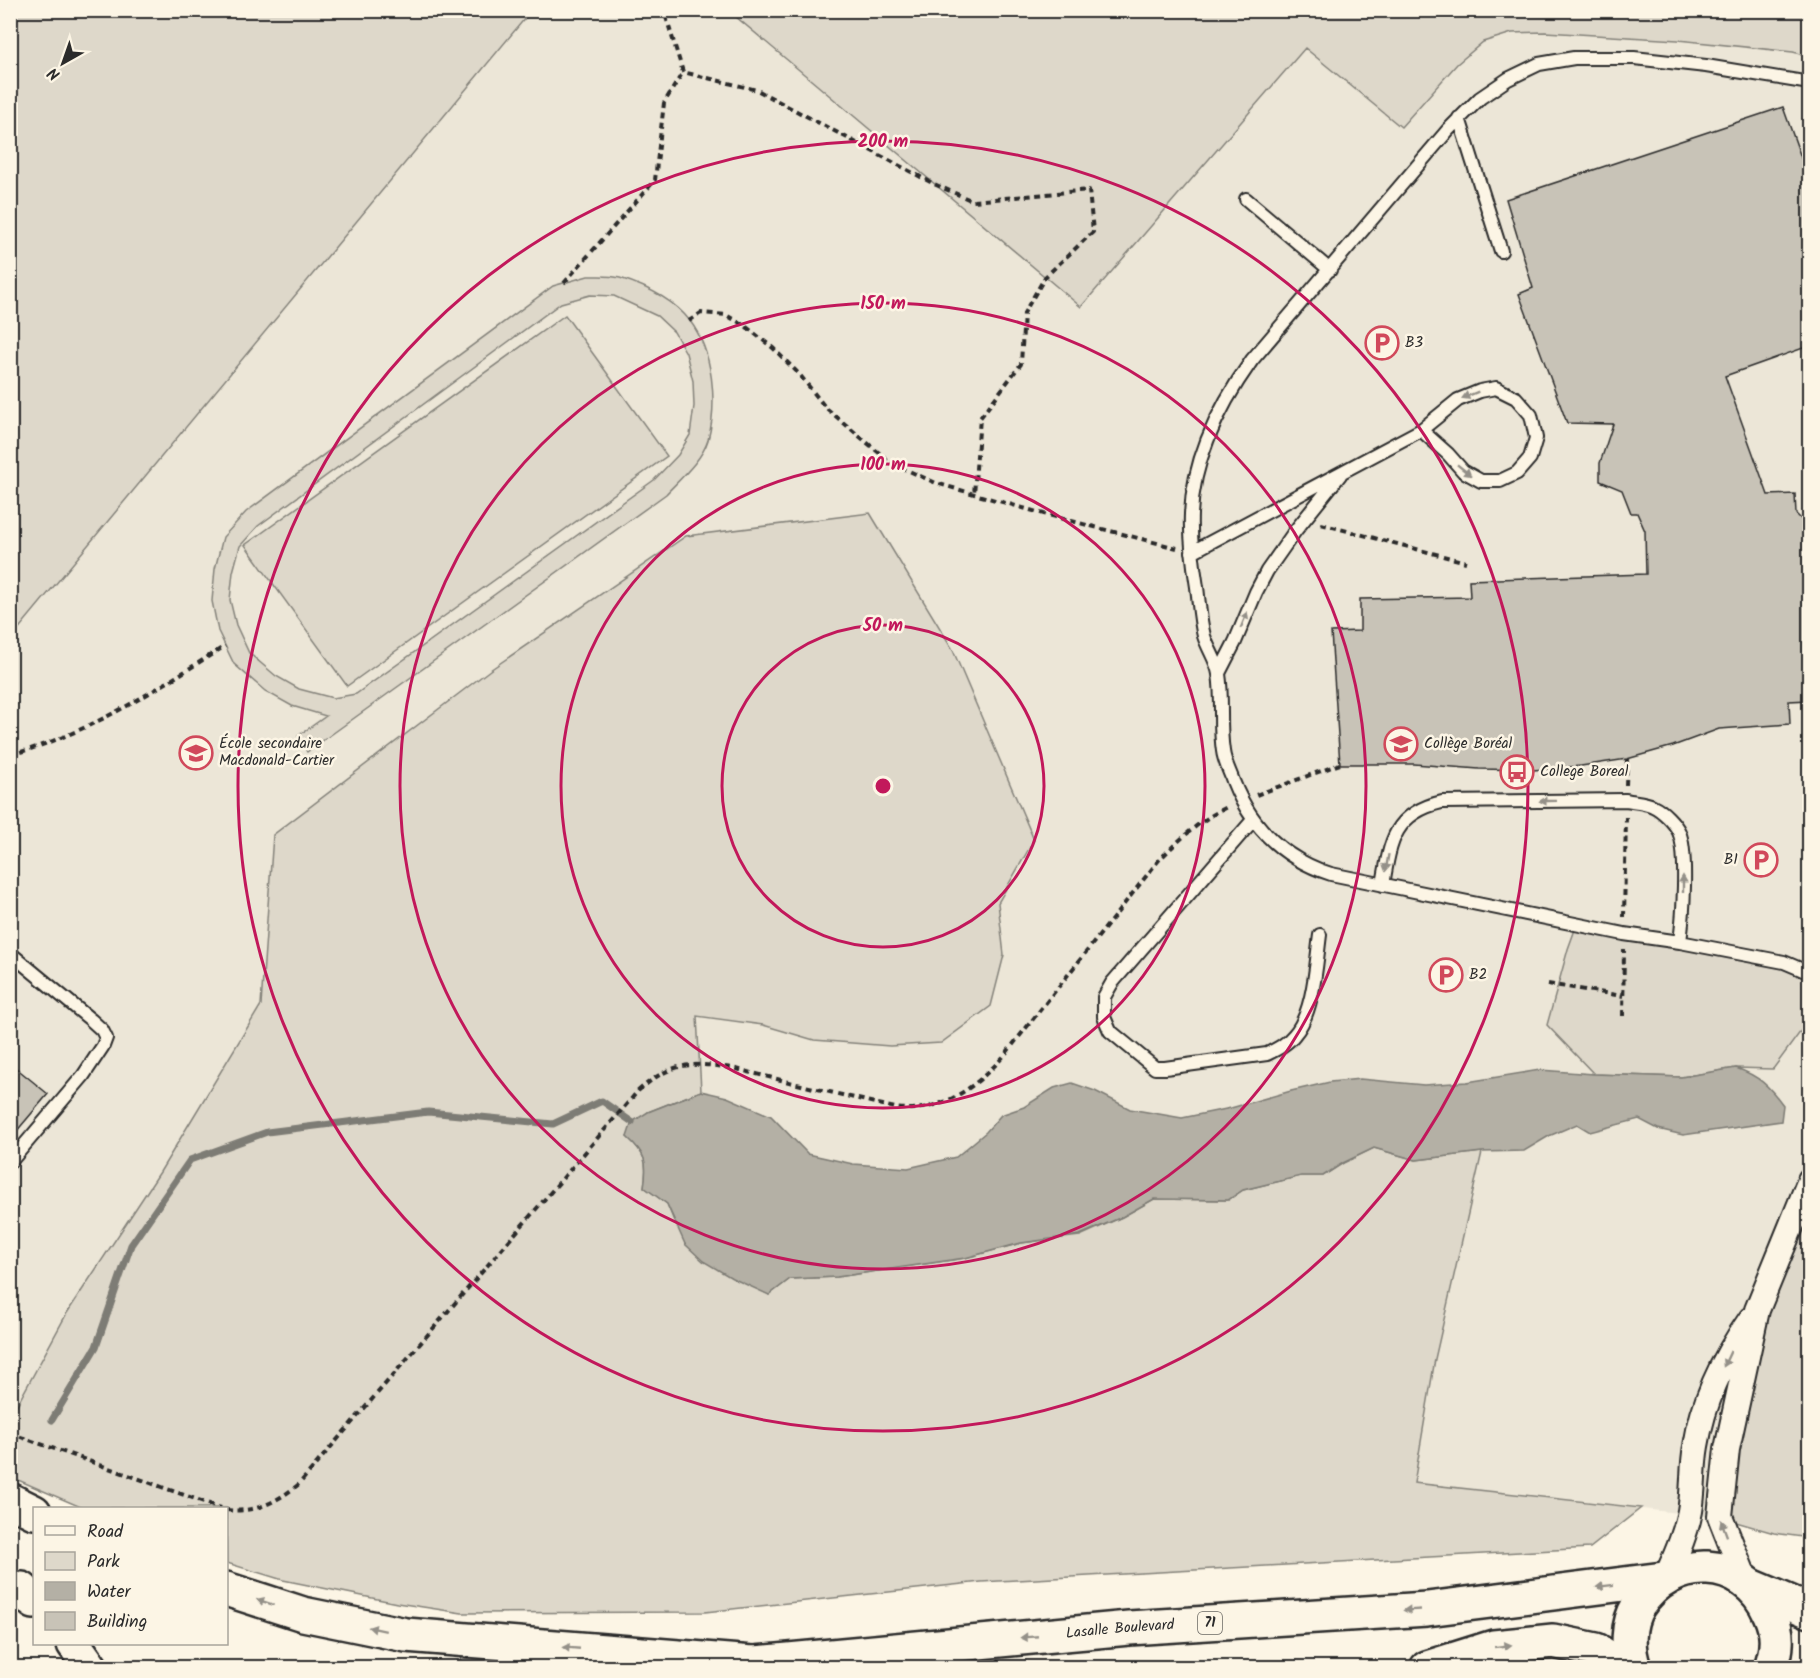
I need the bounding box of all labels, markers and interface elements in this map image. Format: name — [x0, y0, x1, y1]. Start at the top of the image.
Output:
north arrow — [33, 33, 93, 93]
text: N — [42, 61, 66, 86]
text: 200 m — [858, 128, 909, 157]
text: 150 m — [860, 290, 906, 319]
parking icon: B3 — [1364, 325, 1400, 361]
place label: B3 — [1405, 331, 1424, 355]
one-way arrow — [1460, 390, 1478, 400]
text: 100 m — [860, 451, 906, 480]
one-way arrow — [1456, 463, 1472, 476]
one-way arrow — [1240, 611, 1249, 629]
text: 50 m — [862, 612, 903, 641]
school or university icon: Collège Boréal — [1383, 726, 1419, 762]
place label: École secondaire Macdonald-Cartier — [219, 732, 335, 773]
place label: Collège Boréal — [1424, 732, 1513, 756]
school or university icon: École secondaire Macdonald-Cartier — [178, 735, 214, 771]
bus stop icon: College Boreal — [1499, 754, 1535, 790]
place label: College Boreal — [1540, 760, 1629, 784]
centre of rings — [873, 776, 893, 796]
one-way arrow — [1539, 796, 1558, 806]
parking icon: B1 — [1743, 842, 1779, 878]
place label: B1 — [1724, 848, 1738, 872]
one-way arrow — [1382, 853, 1391, 872]
one-way arrow — [1678, 875, 1688, 894]
parking icon: B2 — [1428, 957, 1464, 993]
place label: B2 — [1469, 963, 1487, 987]
one-way arrow — [1722, 1351, 1731, 1368]
legend — [33, 1507, 228, 1645]
text: Road — [87, 1518, 124, 1547]
one-way arrow — [1719, 1519, 1729, 1537]
text: Park — [87, 1548, 120, 1577]
text: Water — [87, 1578, 132, 1607]
one-way arrow — [1596, 1582, 1615, 1591]
one-way arrow — [256, 1596, 274, 1606]
one-way arrow — [1402, 1606, 1421, 1615]
text: Building — [87, 1608, 147, 1637]
road number: 71 — [1198, 1612, 1222, 1634]
street label: Lasalle Boulevard — [1065, 1613, 1175, 1646]
one-way arrow — [368, 1624, 387, 1634]
one-way arrow — [1019, 1632, 1038, 1642]
one-way arrow — [1493, 1641, 1512, 1651]
one-way arrow — [562, 1643, 581, 1653]

